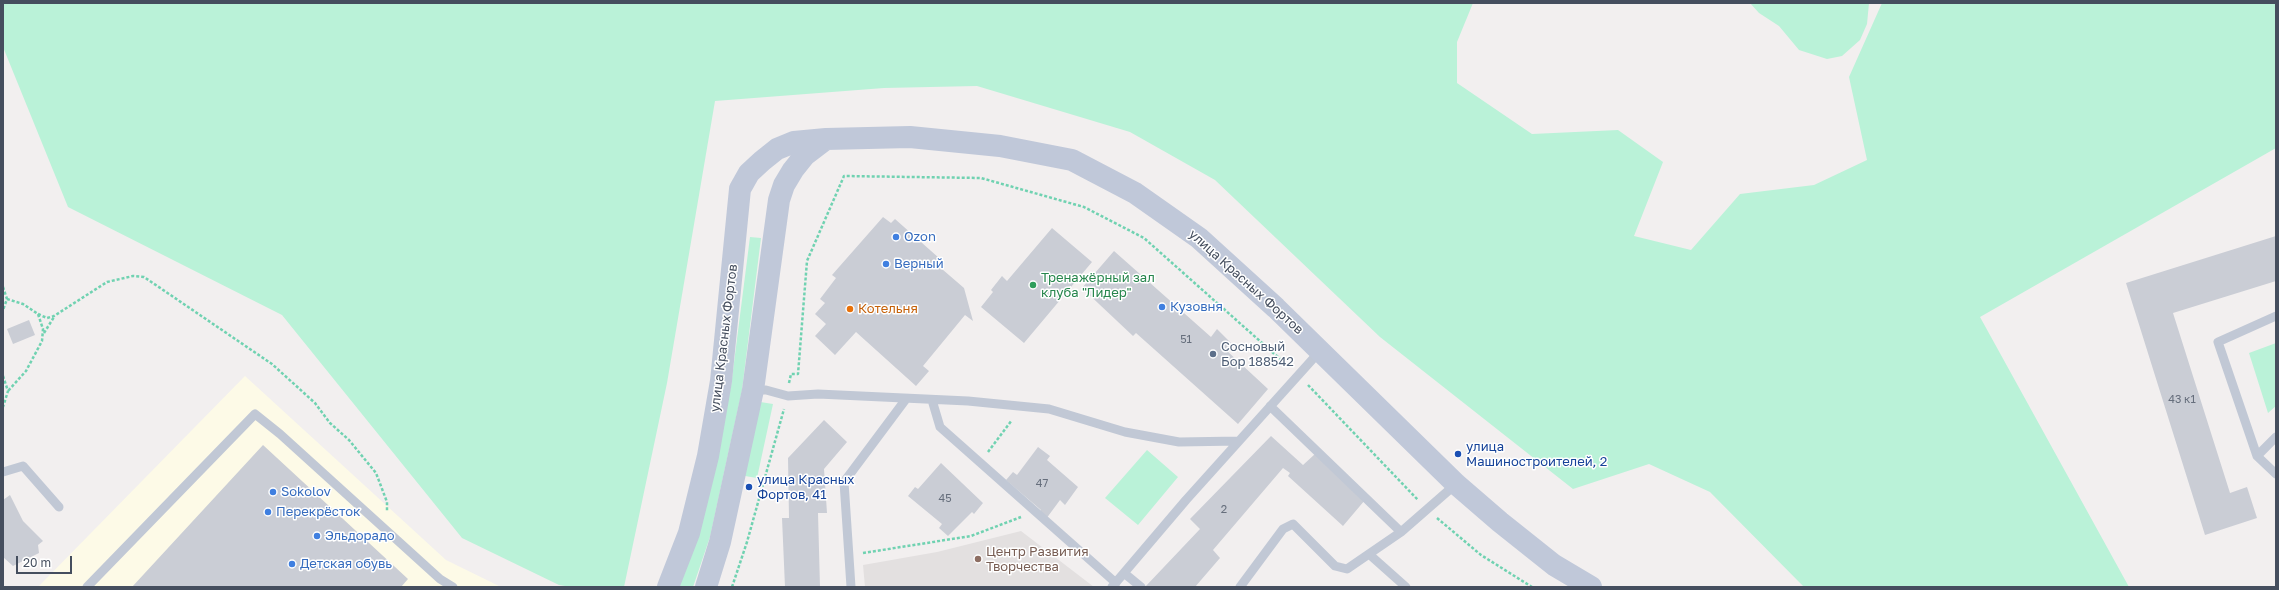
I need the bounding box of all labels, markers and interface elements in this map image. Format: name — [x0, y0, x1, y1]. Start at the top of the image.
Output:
street label: улица Красных Фортов — [1185, 226, 1307, 338]
place label: Ozon — [904, 229, 936, 245]
marker: Ozon — [891, 232, 901, 242]
place label: Верный — [894, 256, 944, 272]
marker: Верный — [881, 259, 891, 269]
street label: улица Красных Фортов — [707, 263, 741, 413]
place label: Тренажёрный зал клуба "Лидер" — [1041, 270, 1155, 301]
marker: Тренажёрный зал клуба "Лидер" — [1028, 280, 1038, 290]
place label: Кузовня — [1170, 299, 1223, 315]
place label: Котельня — [858, 301, 918, 317]
marker: Кузовня — [1157, 302, 1167, 312]
marker: Котельня — [845, 304, 855, 314]
house number: 51 — [1180, 333, 1192, 347]
place label: Сосновый Бор 188542 — [1221, 339, 1294, 370]
marker: Сосновый Бор 188542 — [1208, 349, 1218, 359]
house number: 43 к1 — [2168, 393, 2196, 407]
place label: улица Машиностроителей, 2 — [1466, 439, 1607, 470]
marker: улица Машиностроителей, 2 — [1453, 449, 1463, 459]
place label: улица Красных Фортов, 41 — [757, 472, 854, 503]
house number: 47 — [1036, 477, 1048, 491]
marker: улица Красных Фортов, 41 — [744, 482, 754, 492]
place label: Sokolov — [281, 484, 331, 500]
marker: Sokolov — [268, 487, 278, 497]
house number: 45 — [938, 492, 952, 506]
house number: 2 — [1221, 503, 1227, 517]
place label: Перекрёсток — [276, 504, 360, 520]
marker: Перекрёсток — [263, 507, 273, 517]
place label: Эльдорадо — [325, 528, 395, 544]
marker: Эльдорадо — [312, 531, 322, 541]
place label: Центр Развития Творчества — [986, 544, 1089, 575]
scale bar — [18, 548, 74, 574]
marker: Центр Развития Творчества — [973, 554, 983, 564]
text: 20 m — [23, 555, 51, 570]
place label: Детская обувь — [300, 556, 392, 572]
marker: Детская обувь — [287, 559, 297, 569]

